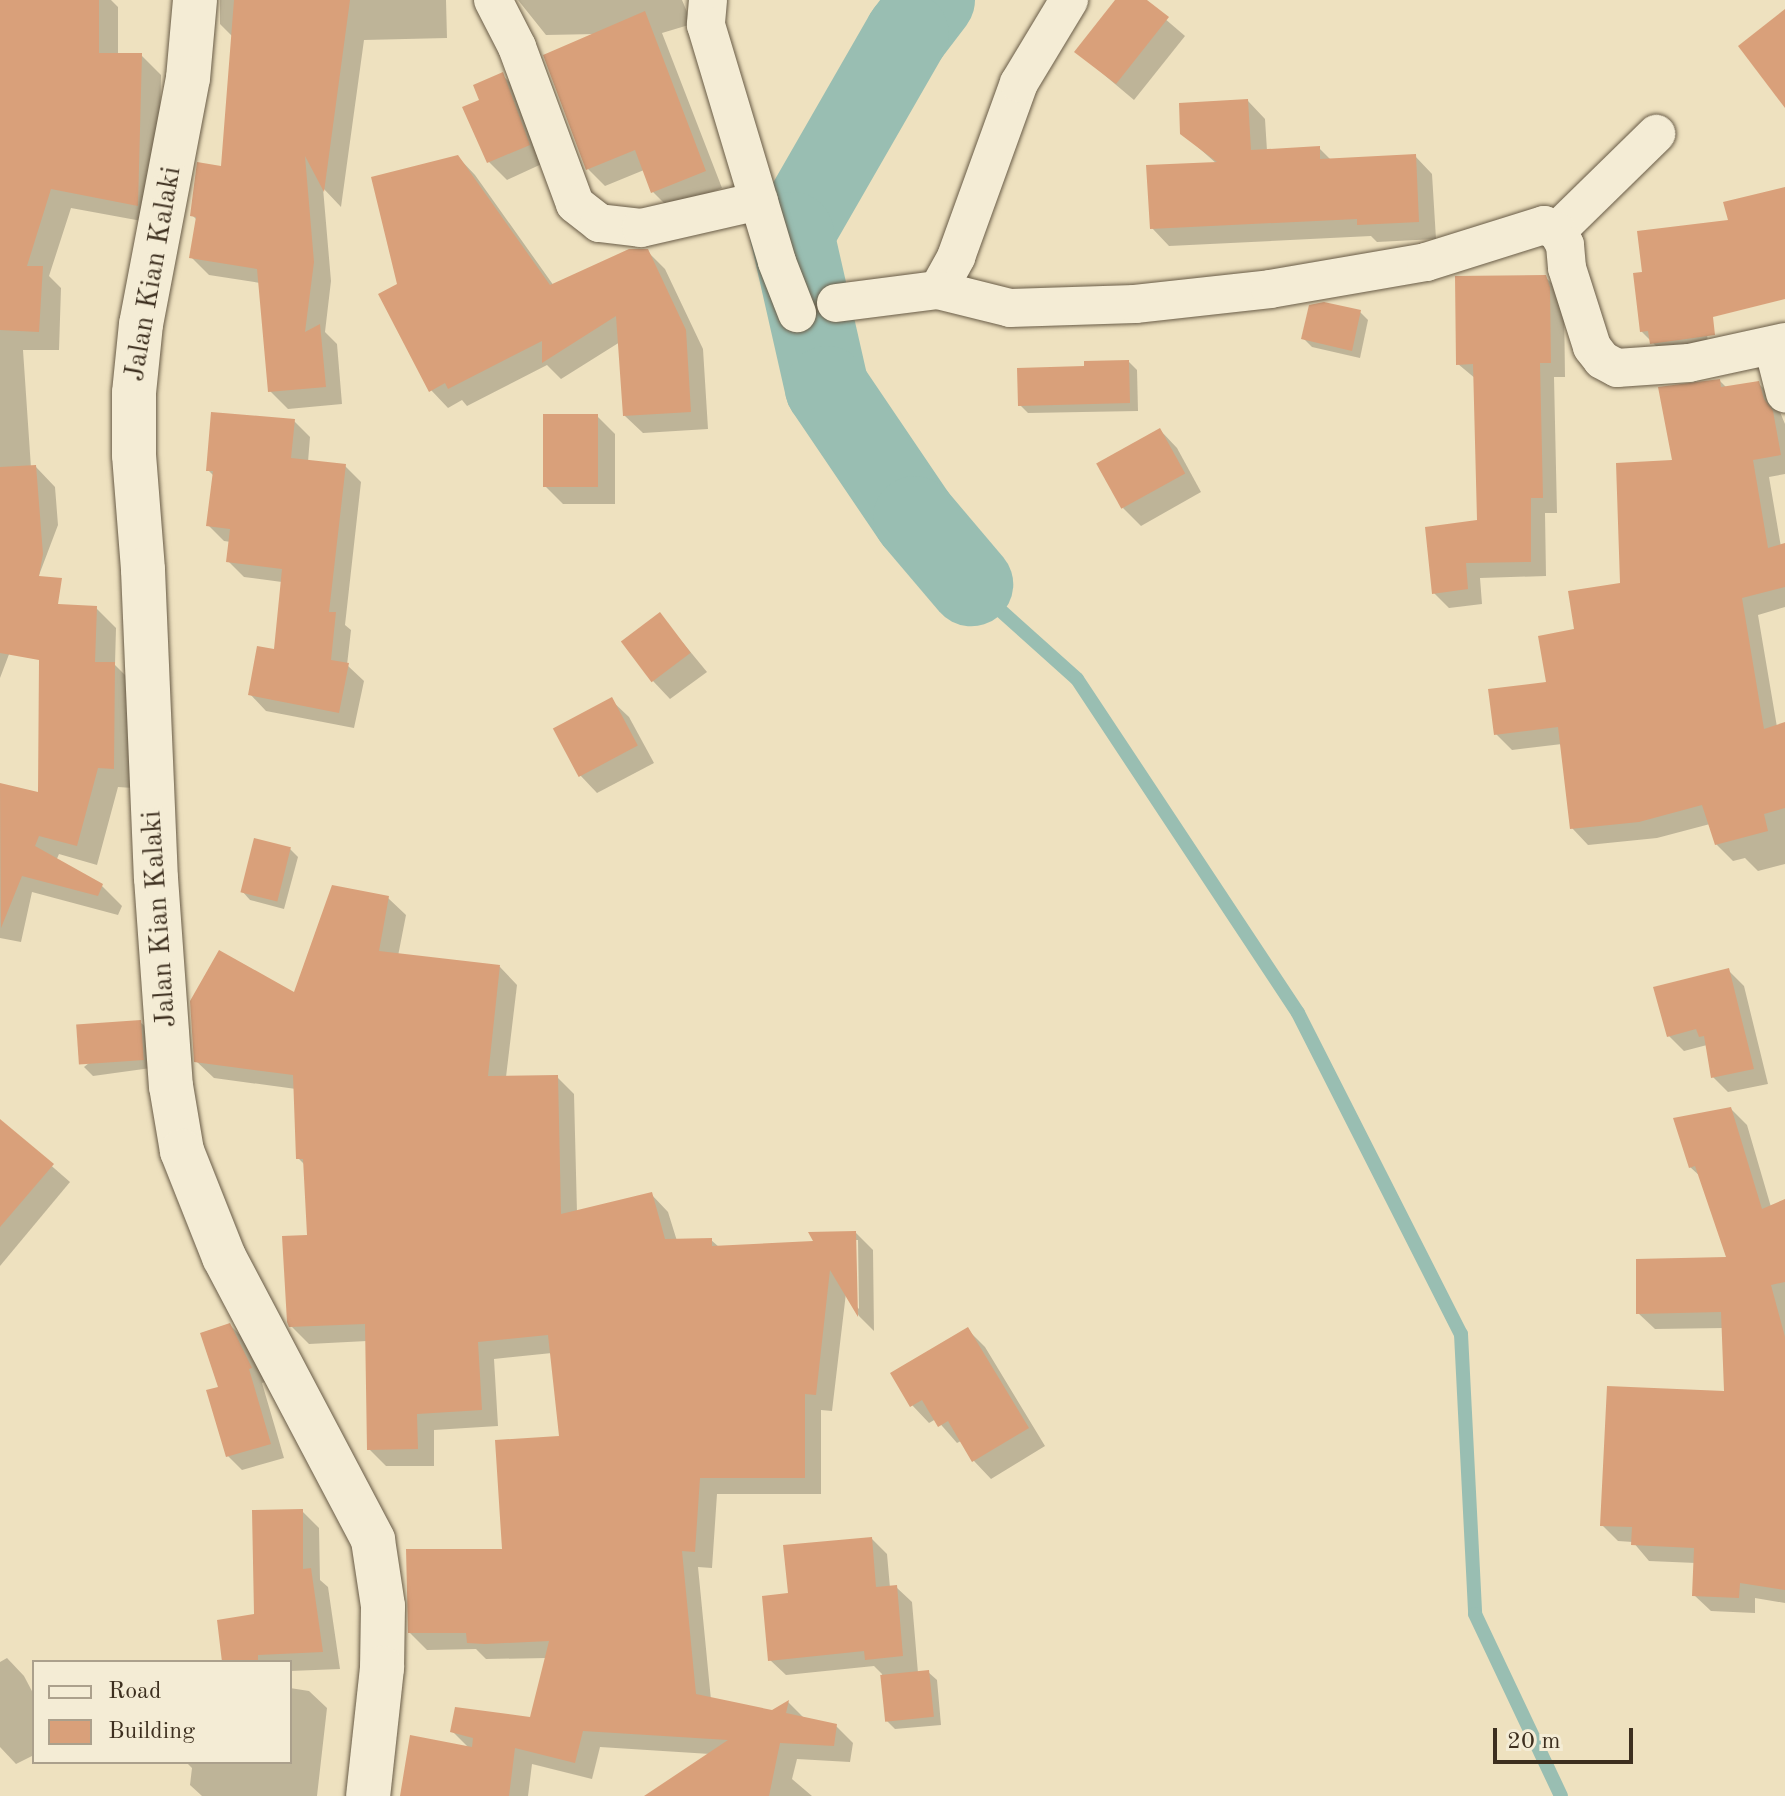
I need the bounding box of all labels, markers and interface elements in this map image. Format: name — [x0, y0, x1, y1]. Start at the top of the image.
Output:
street label: Jalan Kian Kalaki — [119, 164, 189, 384]
street label: Jalan Kian Kalaki — [136, 809, 184, 1029]
legend — [32, 1660, 292, 1764]
text: Road — [108, 1680, 161, 1704]
scale bar — [1497, 1712, 1637, 1762]
text: Building — [108, 1720, 195, 1744]
text: 20 m — [1507, 1730, 1561, 1754]

